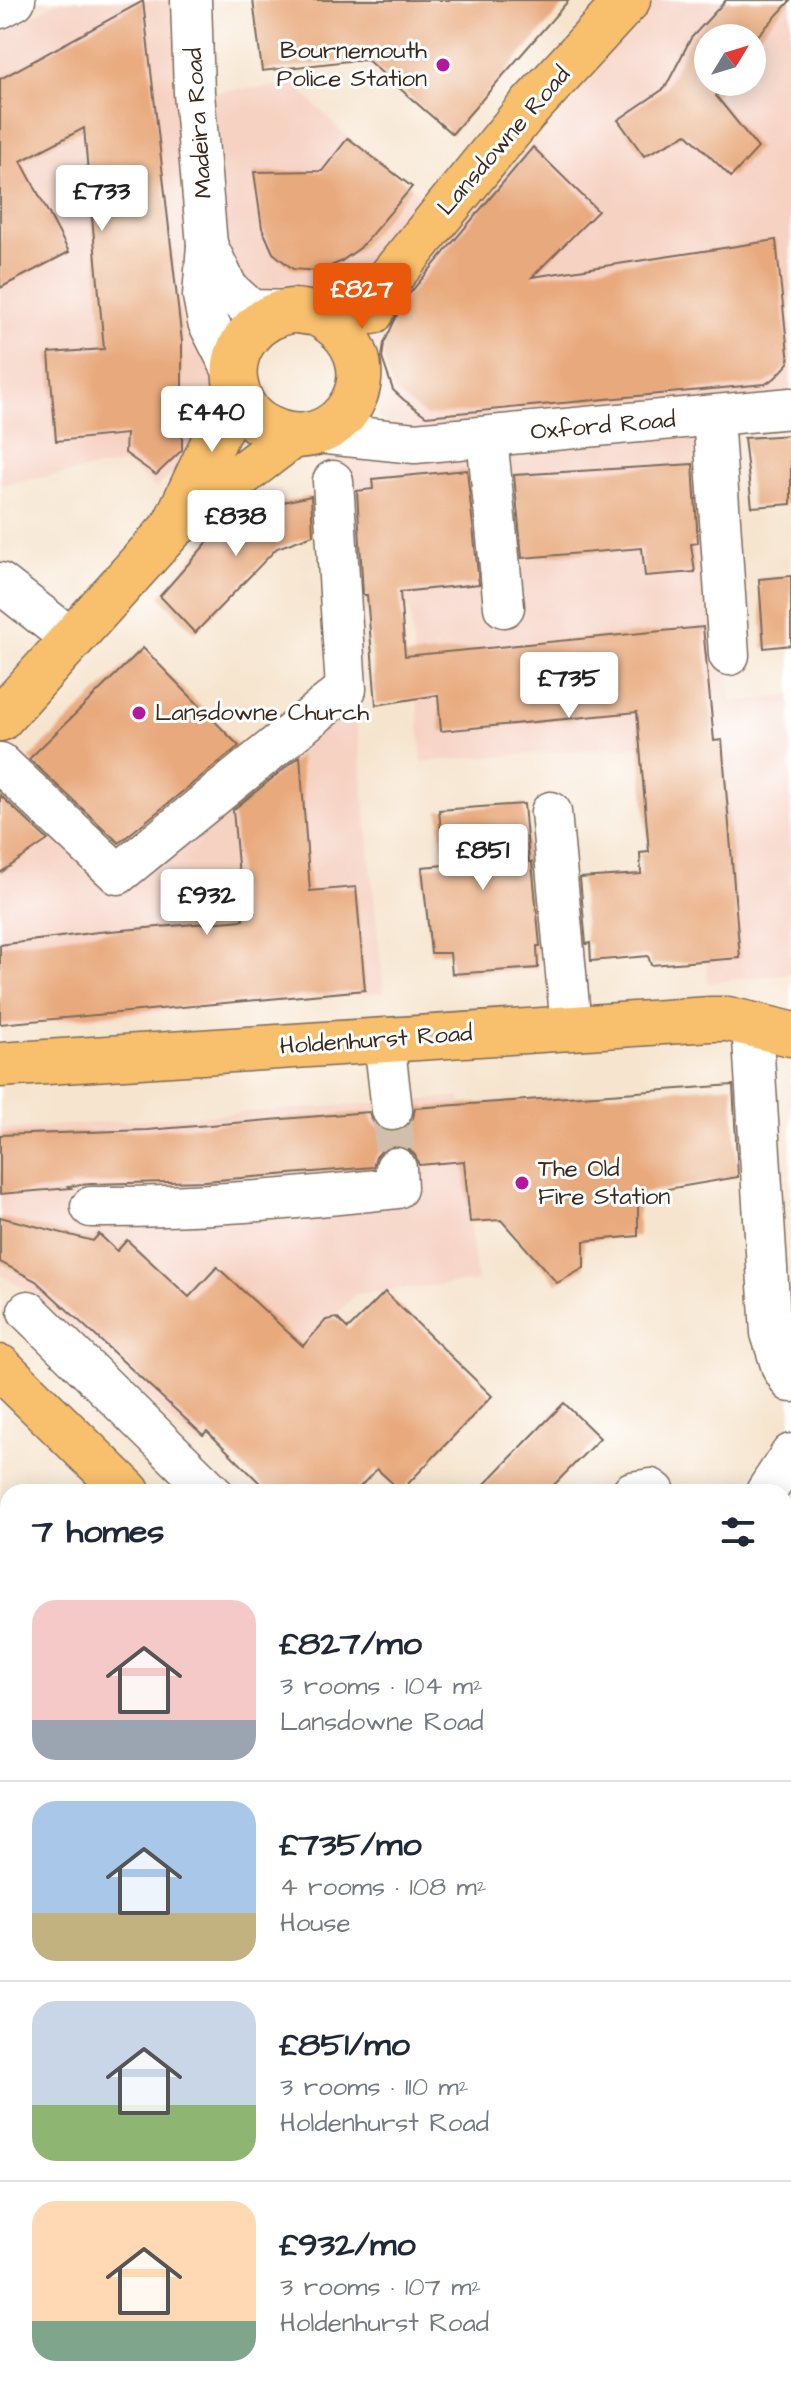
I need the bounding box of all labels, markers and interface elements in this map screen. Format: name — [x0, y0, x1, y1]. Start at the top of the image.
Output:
north arrow — [694, 24, 766, 96]
map controls — [694, 24, 766, 96]
place label: Bournemouth Police Station — [277, 34, 427, 96]
street label: Madeira Road — [177, 46, 221, 200]
marker: Bournemouth Police Station — [434, 56, 452, 74]
street label: Lansdowne Road — [430, 59, 578, 223]
pin: £733 — [55, 165, 149, 233]
text: £733 — [74, 173, 130, 209]
pin: £827 — [315, 263, 409, 331]
text: £827 — [331, 271, 393, 307]
pin: £440 — [165, 386, 259, 454]
text: £440 — [179, 394, 245, 430]
street label: Oxford Road — [529, 403, 677, 449]
pin: £838 — [189, 490, 283, 558]
text: £838 — [206, 498, 266, 534]
pin: £735 — [522, 652, 616, 720]
text: £735 — [538, 660, 600, 696]
place label: Lansdowne Church — [155, 696, 369, 730]
marker: Lansdowne Church — [130, 704, 148, 722]
pin: £851 — [436, 824, 530, 892]
text: £851 — [457, 832, 509, 868]
pin: £932 — [160, 869, 254, 937]
text: £932 — [179, 877, 235, 913]
street label: Holdenhurst Road — [279, 1016, 473, 1064]
place label: The Old Fire Station — [538, 1152, 670, 1214]
marker: The Old Fire Station — [513, 1174, 531, 1192]
text: 7 homes — [32, 1508, 164, 1556]
icon: filters — [716, 1510, 760, 1554]
text: £827/mo — [280, 1620, 422, 1668]
icon: home — [96, 1632, 192, 1728]
text: 3 rooms · 104 m² — [280, 1668, 483, 1704]
text: Lansdowne Road — [280, 1704, 483, 1740]
text: £735/mo — [280, 1821, 422, 1869]
icon: home — [96, 1833, 192, 1929]
text: 4 rooms · 108 m² — [280, 1869, 486, 1905]
text: House — [280, 1905, 351, 1941]
text: £851/mo — [280, 2021, 410, 2069]
icon: home — [96, 2033, 192, 2129]
text: 3 rooms · 110 m² — [280, 2069, 468, 2105]
text: Holdenhurst Road — [280, 2105, 489, 2141]
text: £932/mo — [280, 2221, 416, 2269]
icon: home — [96, 2233, 192, 2329]
text: 3 rooms · 107 m² — [280, 2269, 481, 2305]
text: Holdenhurst Road — [280, 2305, 489, 2341]

